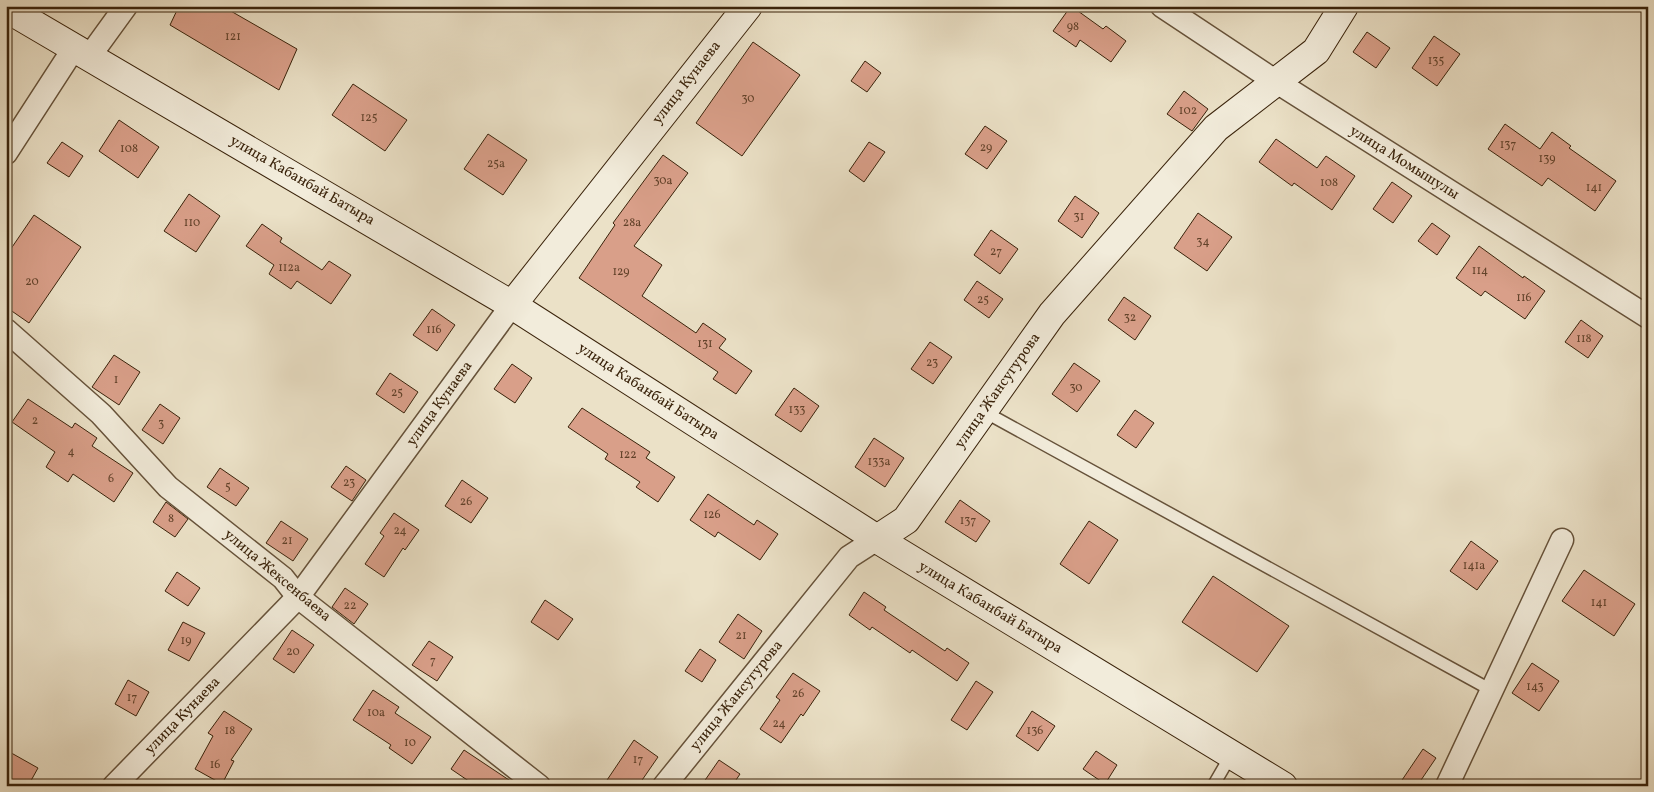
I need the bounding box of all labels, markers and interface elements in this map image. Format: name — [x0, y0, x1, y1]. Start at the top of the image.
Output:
house number: 98 — [1067, 19, 1079, 35]
house number: 121 — [225, 29, 241, 45]
street label: улица Кунаева — [648, 37, 726, 129]
house number: 135 — [1428, 53, 1445, 69]
house number: 30 — [741, 91, 755, 107]
house number: 102 — [1179, 103, 1197, 119]
house number: 125 — [361, 110, 378, 126]
street label: улица Момышулы — [1345, 121, 1463, 205]
street label: улица Кабанбай Батыра — [225, 131, 379, 231]
house number: 137 — [1500, 137, 1516, 153]
house number: 29 — [980, 140, 992, 156]
house number: 108 — [120, 141, 138, 157]
house number: 139 — [1539, 151, 1555, 167]
house number: 25а — [487, 156, 505, 172]
house number: 30а — [653, 173, 673, 189]
house number: 108 — [1320, 175, 1338, 191]
house number: 141 — [1586, 180, 1602, 196]
house number: 31 — [1074, 209, 1084, 225]
house number: 110 — [184, 215, 200, 231]
house number: 28а — [623, 215, 641, 231]
house number: 34 — [1196, 234, 1210, 250]
house number: 27 — [990, 244, 1002, 260]
house number: 112а — [278, 260, 300, 276]
house number: 114 — [1472, 263, 1488, 279]
house number: 129 — [612, 264, 630, 280]
house number: 20 — [25, 274, 39, 290]
house number: 116 — [1516, 290, 1532, 306]
house number: 25 — [977, 292, 989, 308]
house number: 32 — [1124, 310, 1136, 326]
house number: 116 — [426, 322, 442, 338]
street label: улица Жансугурова — [950, 329, 1046, 453]
house number: 118 — [1576, 331, 1592, 347]
house number: 131 — [697, 336, 713, 352]
street label: улица Кабанбай Батыра — [573, 338, 723, 446]
house number: 23 — [926, 355, 938, 371]
street label: улица Кунаева — [402, 357, 478, 451]
house number: 1 — [114, 372, 118, 388]
house number: 30 — [1069, 380, 1083, 396]
house number: 25 — [391, 385, 403, 401]
house number: 133 — [789, 402, 805, 418]
house number: 2 — [32, 413, 38, 429]
house number: 3 — [158, 416, 164, 432]
house number: 4 — [67, 444, 75, 460]
house number: 122 — [619, 447, 637, 463]
house number: 133а — [868, 454, 890, 470]
house number: 6 — [108, 471, 114, 487]
house number: 23 — [343, 475, 355, 491]
house number: 5 — [225, 479, 231, 495]
house number: 26 — [460, 494, 472, 510]
house number: 126 — [703, 507, 721, 523]
house number: 8 — [168, 511, 174, 527]
house number: 137 — [960, 513, 976, 529]
house number: 24 — [393, 523, 407, 539]
street label: улица Жексенбаева — [219, 525, 335, 627]
house number: 21 — [281, 533, 293, 549]
street label: улица Кабанбай Батыра — [914, 557, 1066, 659]
house number: 141а — [1463, 558, 1485, 574]
house number: 141 — [1591, 595, 1607, 611]
house number: 22 — [344, 598, 356, 614]
house number: 21 — [735, 628, 747, 644]
house number: 19 — [181, 633, 191, 649]
street label: улица Жансугурова — [686, 636, 788, 756]
house number: 20 — [286, 644, 300, 660]
house number: 7 — [430, 653, 436, 669]
street label: улица Кунаева — [140, 672, 226, 760]
house number: 143 — [1526, 679, 1544, 695]
house number: 26 — [792, 686, 804, 702]
house number: 17 — [127, 690, 137, 706]
house number: 10а — [367, 705, 385, 721]
house number: 24 — [772, 716, 786, 732]
house number: 18 — [225, 723, 235, 739]
house number: 136 — [1027, 723, 1043, 739]
house number: 10 — [404, 735, 416, 751]
house number: 17 — [633, 752, 643, 768]
house number: 16 — [210, 757, 220, 773]

